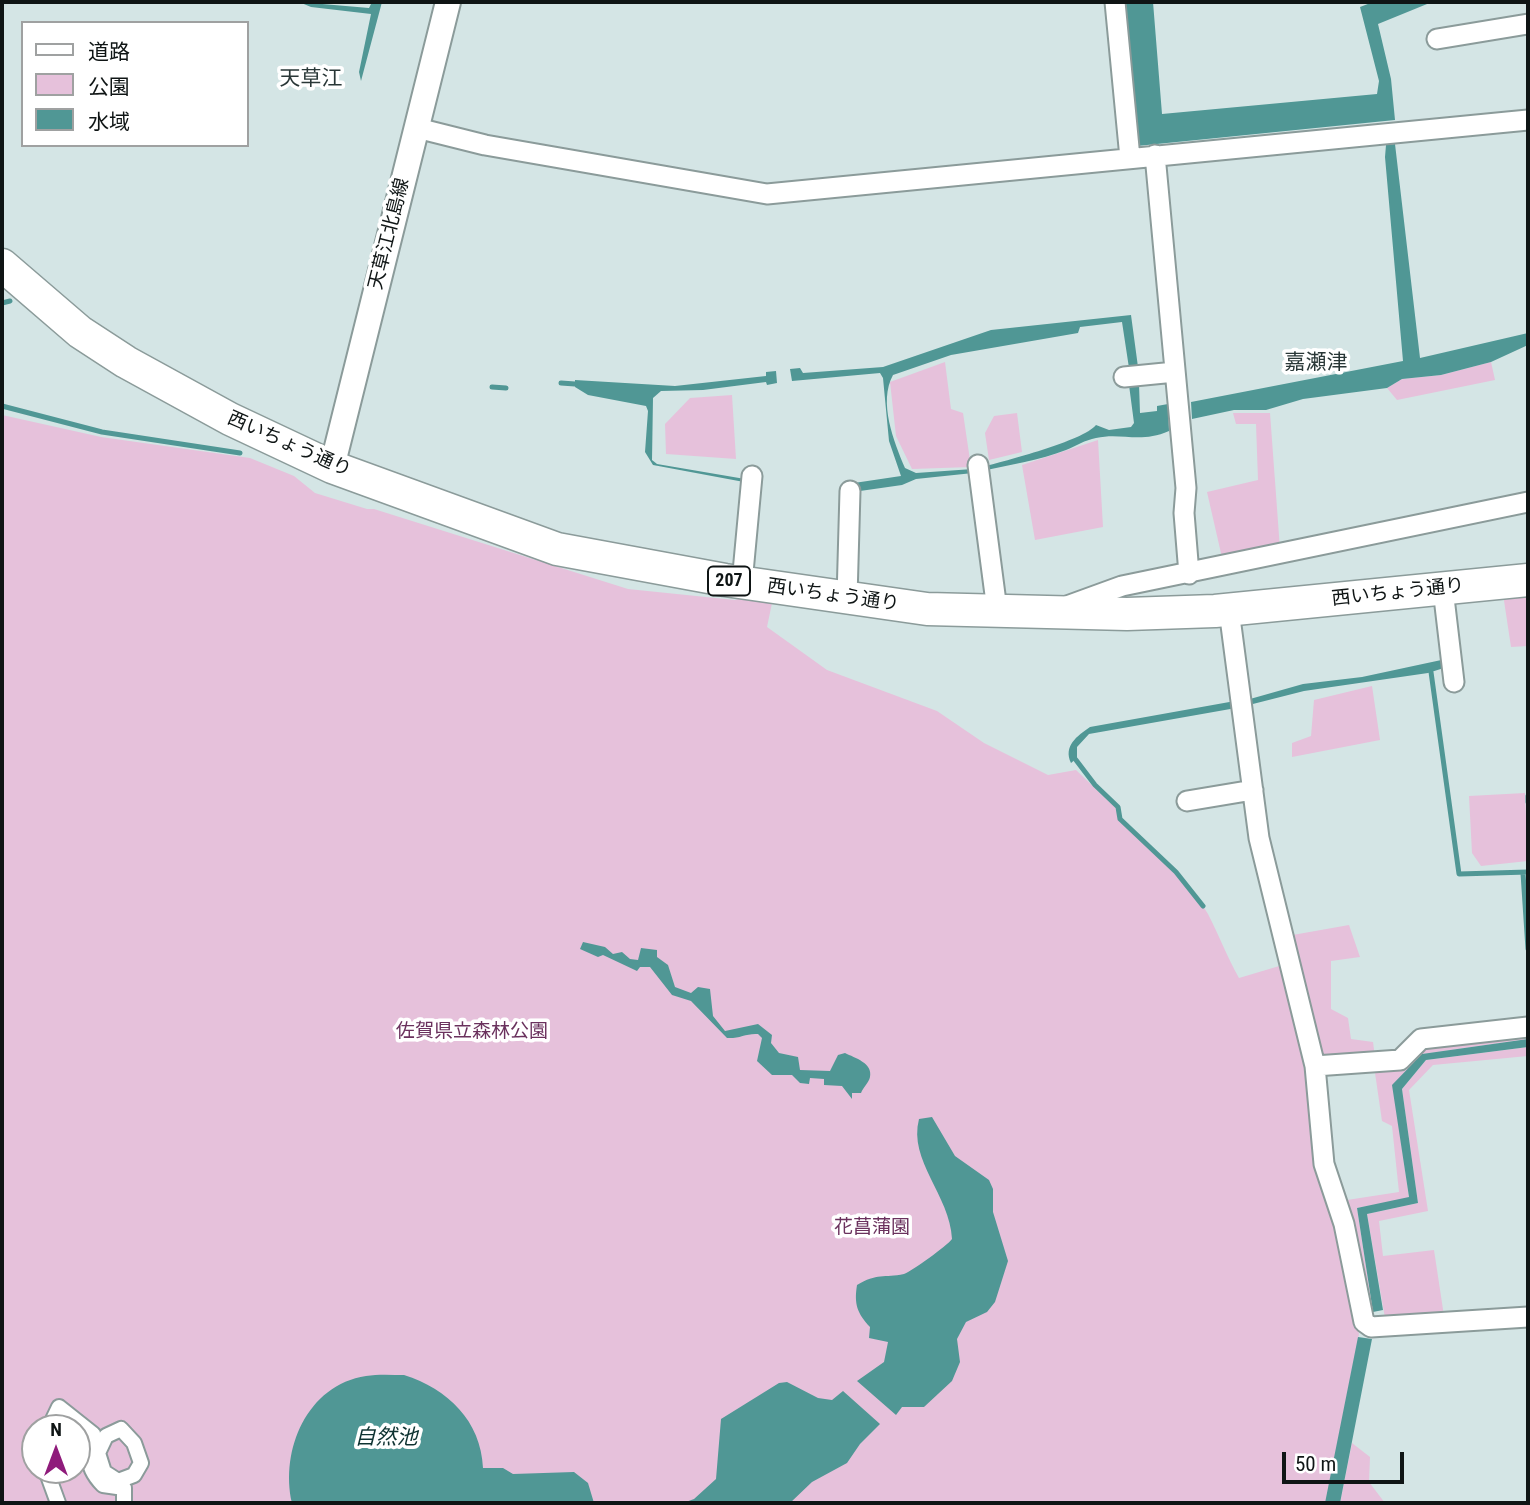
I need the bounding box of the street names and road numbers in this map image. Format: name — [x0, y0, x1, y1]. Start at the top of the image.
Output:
street label: 天草江北島線 — [365, 176, 415, 292]
street label: 西いちょう通り — [224, 408, 354, 482]
road number: 207 — [708, 566, 750, 596]
street label: 西いちょう通り — [766, 575, 900, 617]
street label: 西いちょう通り — [1331, 575, 1465, 611]

